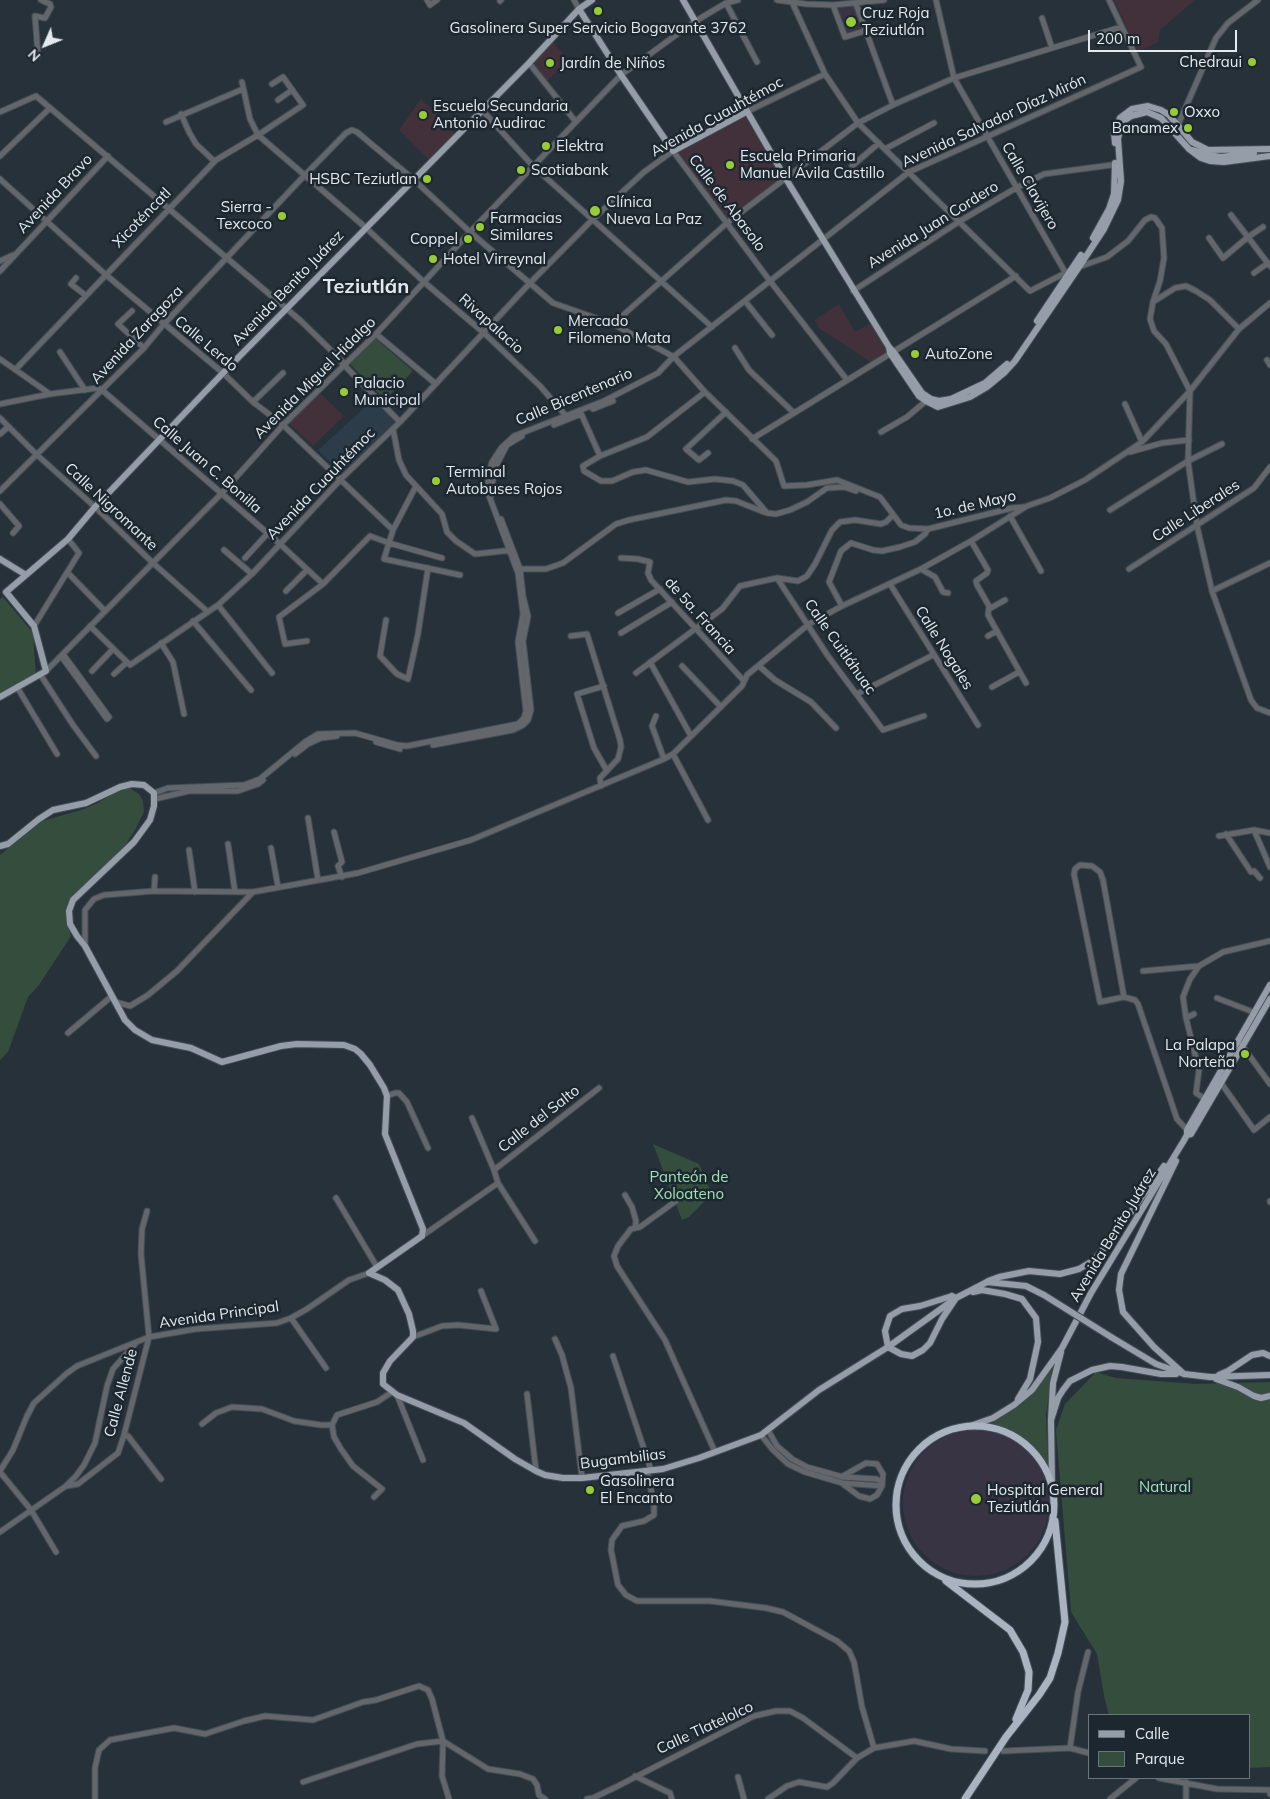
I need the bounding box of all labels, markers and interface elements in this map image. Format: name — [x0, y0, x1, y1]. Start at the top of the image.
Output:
place label: Cruz Roja Teziutlán — [862, 4, 929, 39]
marker: Gasolinera Super Servicio Bogavante 3762 — [592, 5, 604, 17]
marker: Cruz Roja Teziutlán — [844, 15, 858, 29]
place label: Gasolinera Super Servicio Bogavante 3762 — [450, 19, 746, 37]
north arrow — [20, 20, 70, 70]
scale bar — [1090, 20, 1239, 52]
text: 200 m — [1096, 29, 1140, 48]
text: N — [24, 45, 44, 65]
place label: Chedraui — [1179, 53, 1242, 71]
place label: Jardín de Niños — [560, 54, 665, 72]
marker: Chedraui — [1246, 56, 1258, 68]
marker: Jardín de Niños — [544, 57, 556, 69]
street label: Avenida Salvador Díaz Mirón — [899, 70, 1089, 172]
street label: Avenida Cuauhtémoc — [648, 73, 786, 161]
place label: Escuela Secundaria Antonio Audirac — [433, 97, 568, 132]
place label: Oxxo — [1184, 103, 1220, 121]
marker: Oxxo — [1168, 106, 1180, 118]
marker: Escuela Secundaria Antonio Audirac — [417, 109, 429, 121]
place label: Banamex — [1112, 119, 1178, 137]
marker: Banamex — [1182, 122, 1194, 134]
place label: Elektra — [556, 137, 604, 155]
street label: Calle Clavijero — [998, 139, 1062, 233]
marker: Elektra — [540, 140, 552, 152]
place label: Escuela Primaria Manuel Ávila Castillo — [740, 147, 885, 182]
street label: Avenida Bravo — [14, 151, 96, 237]
street label: Calle de Abasolo — [685, 151, 769, 255]
marker: Escuela Primaria Manuel Ávila Castillo — [724, 159, 736, 171]
place label: Scotiabank — [531, 161, 608, 179]
marker: Scotiabank — [515, 164, 527, 176]
place label: HSBC Teziutlan — [309, 170, 417, 188]
marker: HSBC Teziutlan — [421, 173, 433, 185]
street label: Avenida Juan Cordero — [864, 177, 1002, 273]
street label: Xicoténcatl — [109, 184, 175, 252]
place label: Clínica Nueva La Paz — [606, 193, 702, 228]
place label: Sierra - Texcoco — [216, 198, 272, 233]
marker: Clínica Nueva La Paz — [588, 204, 602, 218]
place label: Farmacias Similares — [490, 209, 562, 244]
marker: Sierra - Texcoco — [276, 210, 288, 222]
marker: Farmacias Similares — [474, 221, 486, 233]
street label: Avenida Benito Juárez — [228, 227, 348, 349]
place label: Coppel — [410, 230, 458, 248]
marker: Coppel — [462, 233, 474, 245]
place label: Hotel Virreynal — [443, 250, 546, 268]
marker: Hotel Virreynal — [427, 253, 439, 265]
district label: Teziutlán — [323, 275, 409, 299]
street label: Avenida Zaragoza — [87, 282, 187, 388]
street label: Rivapalacio — [455, 290, 527, 358]
street label: Calle Lerdo — [171, 312, 241, 376]
place label: Mercado Filomeno Mata — [568, 312, 671, 347]
street label: Avenida Miguel Hidalgo — [250, 313, 380, 443]
marker: Mercado Filomeno Mata — [552, 324, 564, 336]
place label: AutoZone — [925, 345, 993, 363]
marker: AutoZone — [909, 348, 921, 360]
street label: Calle Bicentenario — [513, 364, 635, 430]
place label: Palacio Municipal — [354, 374, 420, 409]
marker: Palacio Municipal — [338, 386, 350, 398]
street label: Calle Juan C. Bonilla — [149, 413, 265, 517]
street label: Avenida Cuauhtémoc — [263, 424, 379, 544]
street label: Calle Nigromante — [61, 459, 161, 555]
place label: Terminal Autobuses Rojos — [446, 463, 562, 498]
marker: Terminal Autobuses Rojos — [430, 475, 442, 487]
street label: Calle Liberales — [1149, 476, 1243, 546]
street label: 1o. de Mayo — [932, 487, 1018, 523]
street label: de 5a. Francia — [661, 574, 739, 658]
street label: Calle Cuitláhuac — [800, 596, 880, 698]
street label: Calle Nogales — [911, 603, 977, 693]
place label: La Palapa Norteña — [1165, 1036, 1235, 1071]
marker: La Palapa Norteña — [1239, 1048, 1251, 1060]
street label: Calle del Salto — [495, 1082, 583, 1156]
street label: Avenida Benito Juárez — [1066, 1165, 1160, 1305]
park label: Panteón de Xoloateno — [650, 1168, 728, 1203]
street label: Avenida Principal — [158, 1298, 280, 1332]
street label: Calle Allende — [101, 1347, 141, 1439]
street label: Bugambilias — [579, 1445, 667, 1473]
place label: Gasolinera El Encanto — [600, 1472, 674, 1507]
park label: Natural — [1139, 1478, 1191, 1496]
place label: Hospital General Teziutlán — [987, 1481, 1103, 1516]
marker: Gasolinera El Encanto — [584, 1484, 596, 1496]
marker: Hospital General Teziutlán — [969, 1492, 983, 1506]
street label: Calle Tlatelolco — [654, 1698, 756, 1758]
legend — [1088, 1714, 1250, 1779]
text: Calle — [1135, 1724, 1169, 1743]
text: Parque — [1135, 1749, 1185, 1768]

